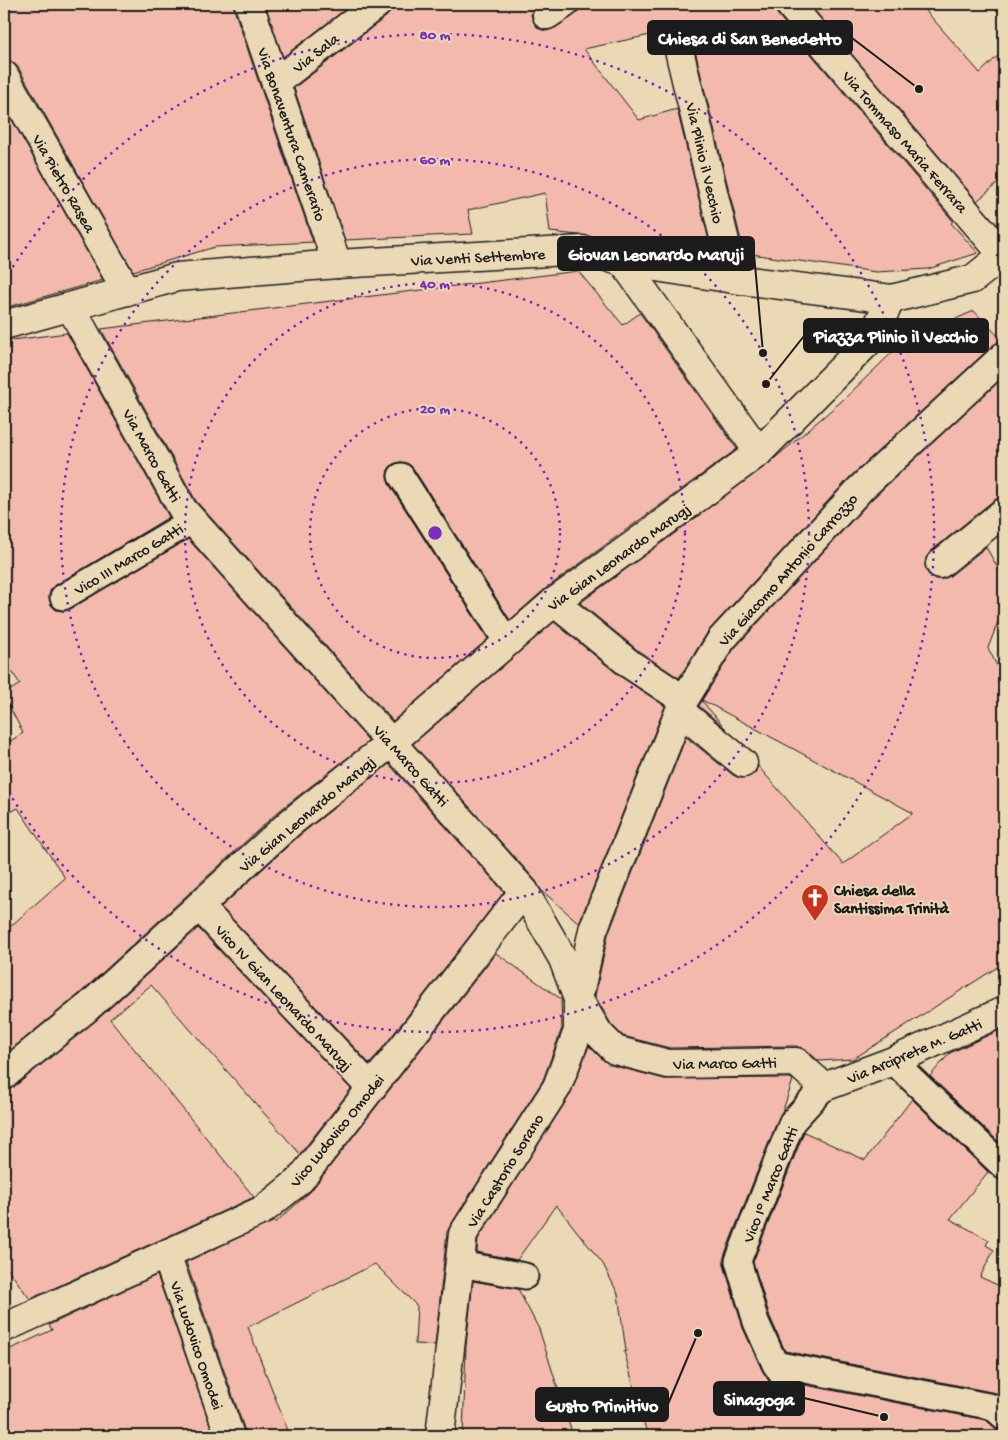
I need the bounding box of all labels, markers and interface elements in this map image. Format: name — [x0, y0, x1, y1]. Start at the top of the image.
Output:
callout: Chiesa di San Benedetto — [648, 21, 852, 54]
text: 80 m — [420, 27, 451, 45]
street label: Via Sala — [289, 30, 345, 79]
text: Chiesa di San Benedetto — [657, 30, 842, 51]
street label: Via Bonaventura Camerario — [251, 45, 328, 224]
street label: Via Tommaso Maria Ferrara — [836, 68, 971, 219]
street label: Via Plinio il Vecchio — [679, 101, 726, 226]
street label: Via Pietro Rasea — [26, 131, 98, 238]
text: 60 m — [420, 152, 451, 170]
callout: Giovan Leonardo Maruji — [558, 237, 754, 270]
street label: Via Venti Settembre — [410, 246, 546, 273]
text: Giovan Leonardo Maruji — [568, 246, 744, 267]
text: 40 m — [419, 276, 450, 294]
callout: Piazza Plinio il Vecchio — [804, 319, 988, 352]
text: Piazza Plinio il Vecchio — [813, 328, 979, 349]
text: 20 m — [420, 401, 450, 419]
street label: Via Marco Gatti — [116, 406, 183, 507]
street label: Via Giacomo Antonio Carrozzo — [715, 491, 863, 653]
street label: Via Gian Leonardo Marugj — [544, 501, 695, 618]
street label: Vico III Marco Gatti — [71, 521, 188, 602]
centre of rings — [426, 524, 444, 542]
street label: Via Marco Gatti — [367, 722, 451, 812]
street label: Via Gian Leonardo Marugj — [236, 753, 380, 879]
church icon: Chiesa della Santissima Trinità — [800, 883, 830, 922]
place label: Chiesa della Santissima Trinità — [833, 883, 950, 920]
street label: Vico IV Gian Leonardo Marugj — [209, 922, 355, 1077]
street label: Via Arciprete M. Gatti — [844, 1016, 986, 1091]
street label: Via Marco Gatti — [672, 1055, 777, 1076]
street label: Vico Ludovico Omodei — [287, 1072, 390, 1193]
street label: Via Castorio Sorano — [464, 1111, 550, 1233]
street label: Vico I° Marco Gatti — [740, 1125, 804, 1247]
street label: Via Ludovico Omodei — [163, 1278, 226, 1413]
callout: Sinagoga — [714, 1382, 804, 1415]
callout: Gusto Primitivo — [536, 1388, 668, 1421]
text: Sinagoga — [724, 1391, 795, 1412]
text: Gusto Primitivo — [546, 1397, 659, 1418]

